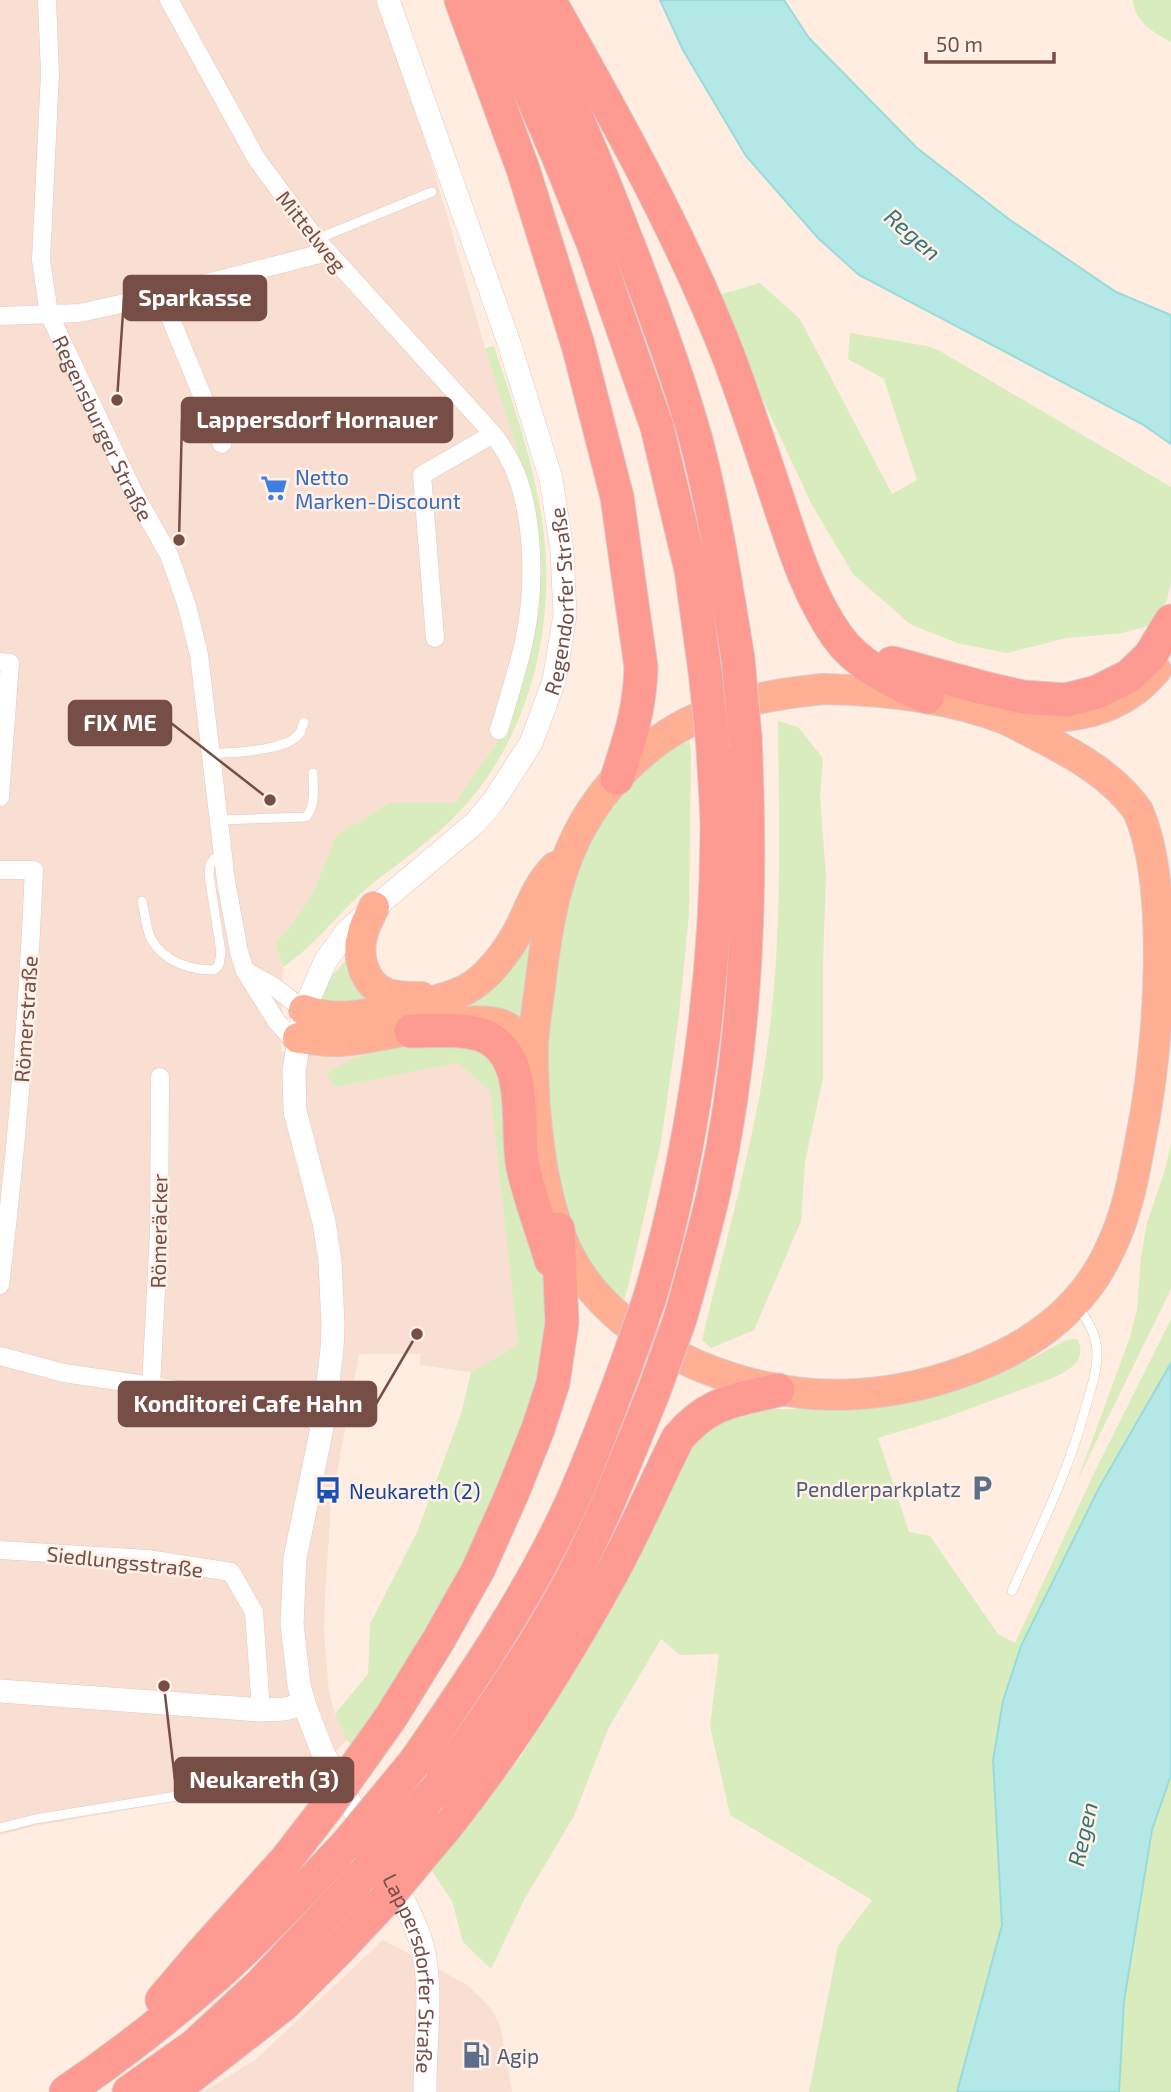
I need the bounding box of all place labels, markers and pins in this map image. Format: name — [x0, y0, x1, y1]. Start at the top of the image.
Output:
callout: Sparkasse — [124, 276, 266, 320]
callout: Lappersdorf Hornauer — [182, 398, 452, 442]
place label: Netto Marken-Discount — [295, 464, 461, 513]
supermarket icon: Netto Marken-Discount — [259, 473, 289, 503]
callout: FIX ME — [69, 701, 171, 745]
callout: Konditorei Cafe Hahn — [119, 1382, 376, 1426]
parking icon: Pendlerparkplatz — [967, 1473, 997, 1503]
bus stop icon: Neukareth (2) — [313, 1475, 343, 1505]
place label: Pendlerparkplatz — [796, 1476, 961, 1501]
place label: Neukareth (2) — [349, 1478, 480, 1503]
callout: Neukareth (3) — [175, 1758, 353, 1802]
fuel station icon: Agip — [461, 2040, 491, 2070]
place label: Agip — [497, 2043, 539, 2068]

